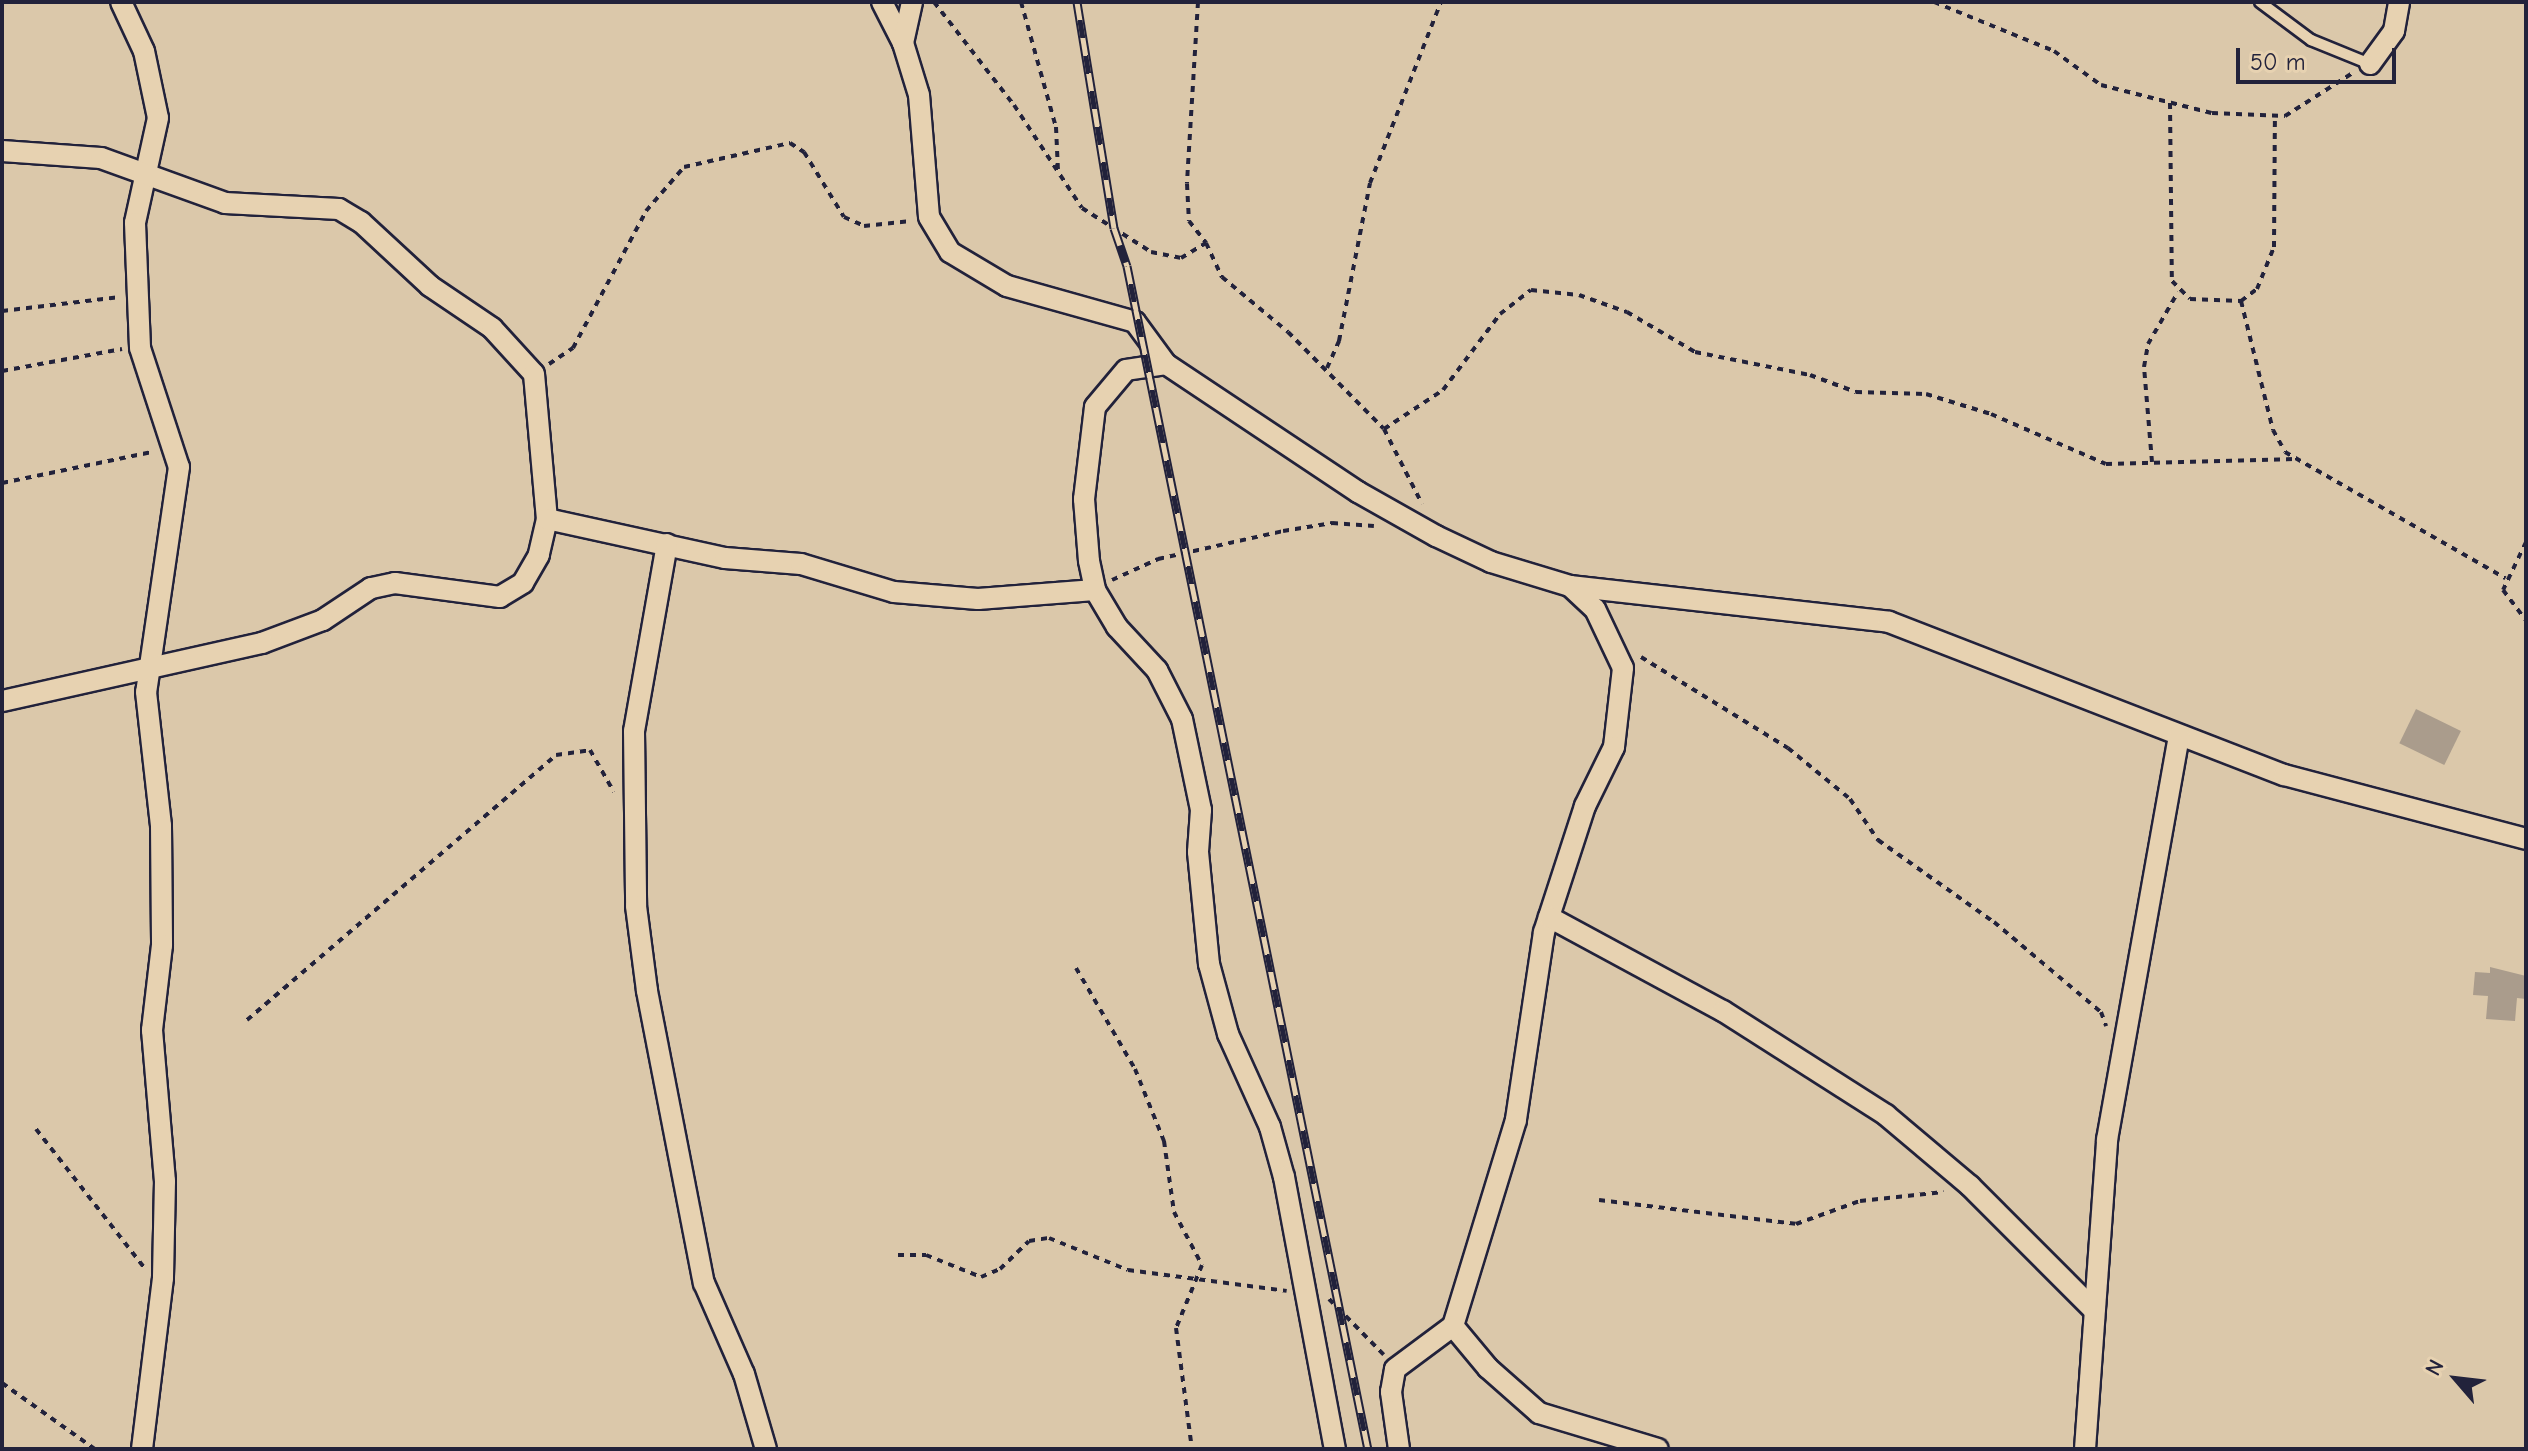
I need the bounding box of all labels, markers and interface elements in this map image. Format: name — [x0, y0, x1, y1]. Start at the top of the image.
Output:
scale bar — [2240, 32, 2400, 82]
text: 50 m — [2250, 48, 2306, 76]
north arrow — [2416, 1339, 2496, 1419]
text: N — [2420, 1355, 2450, 1380]

